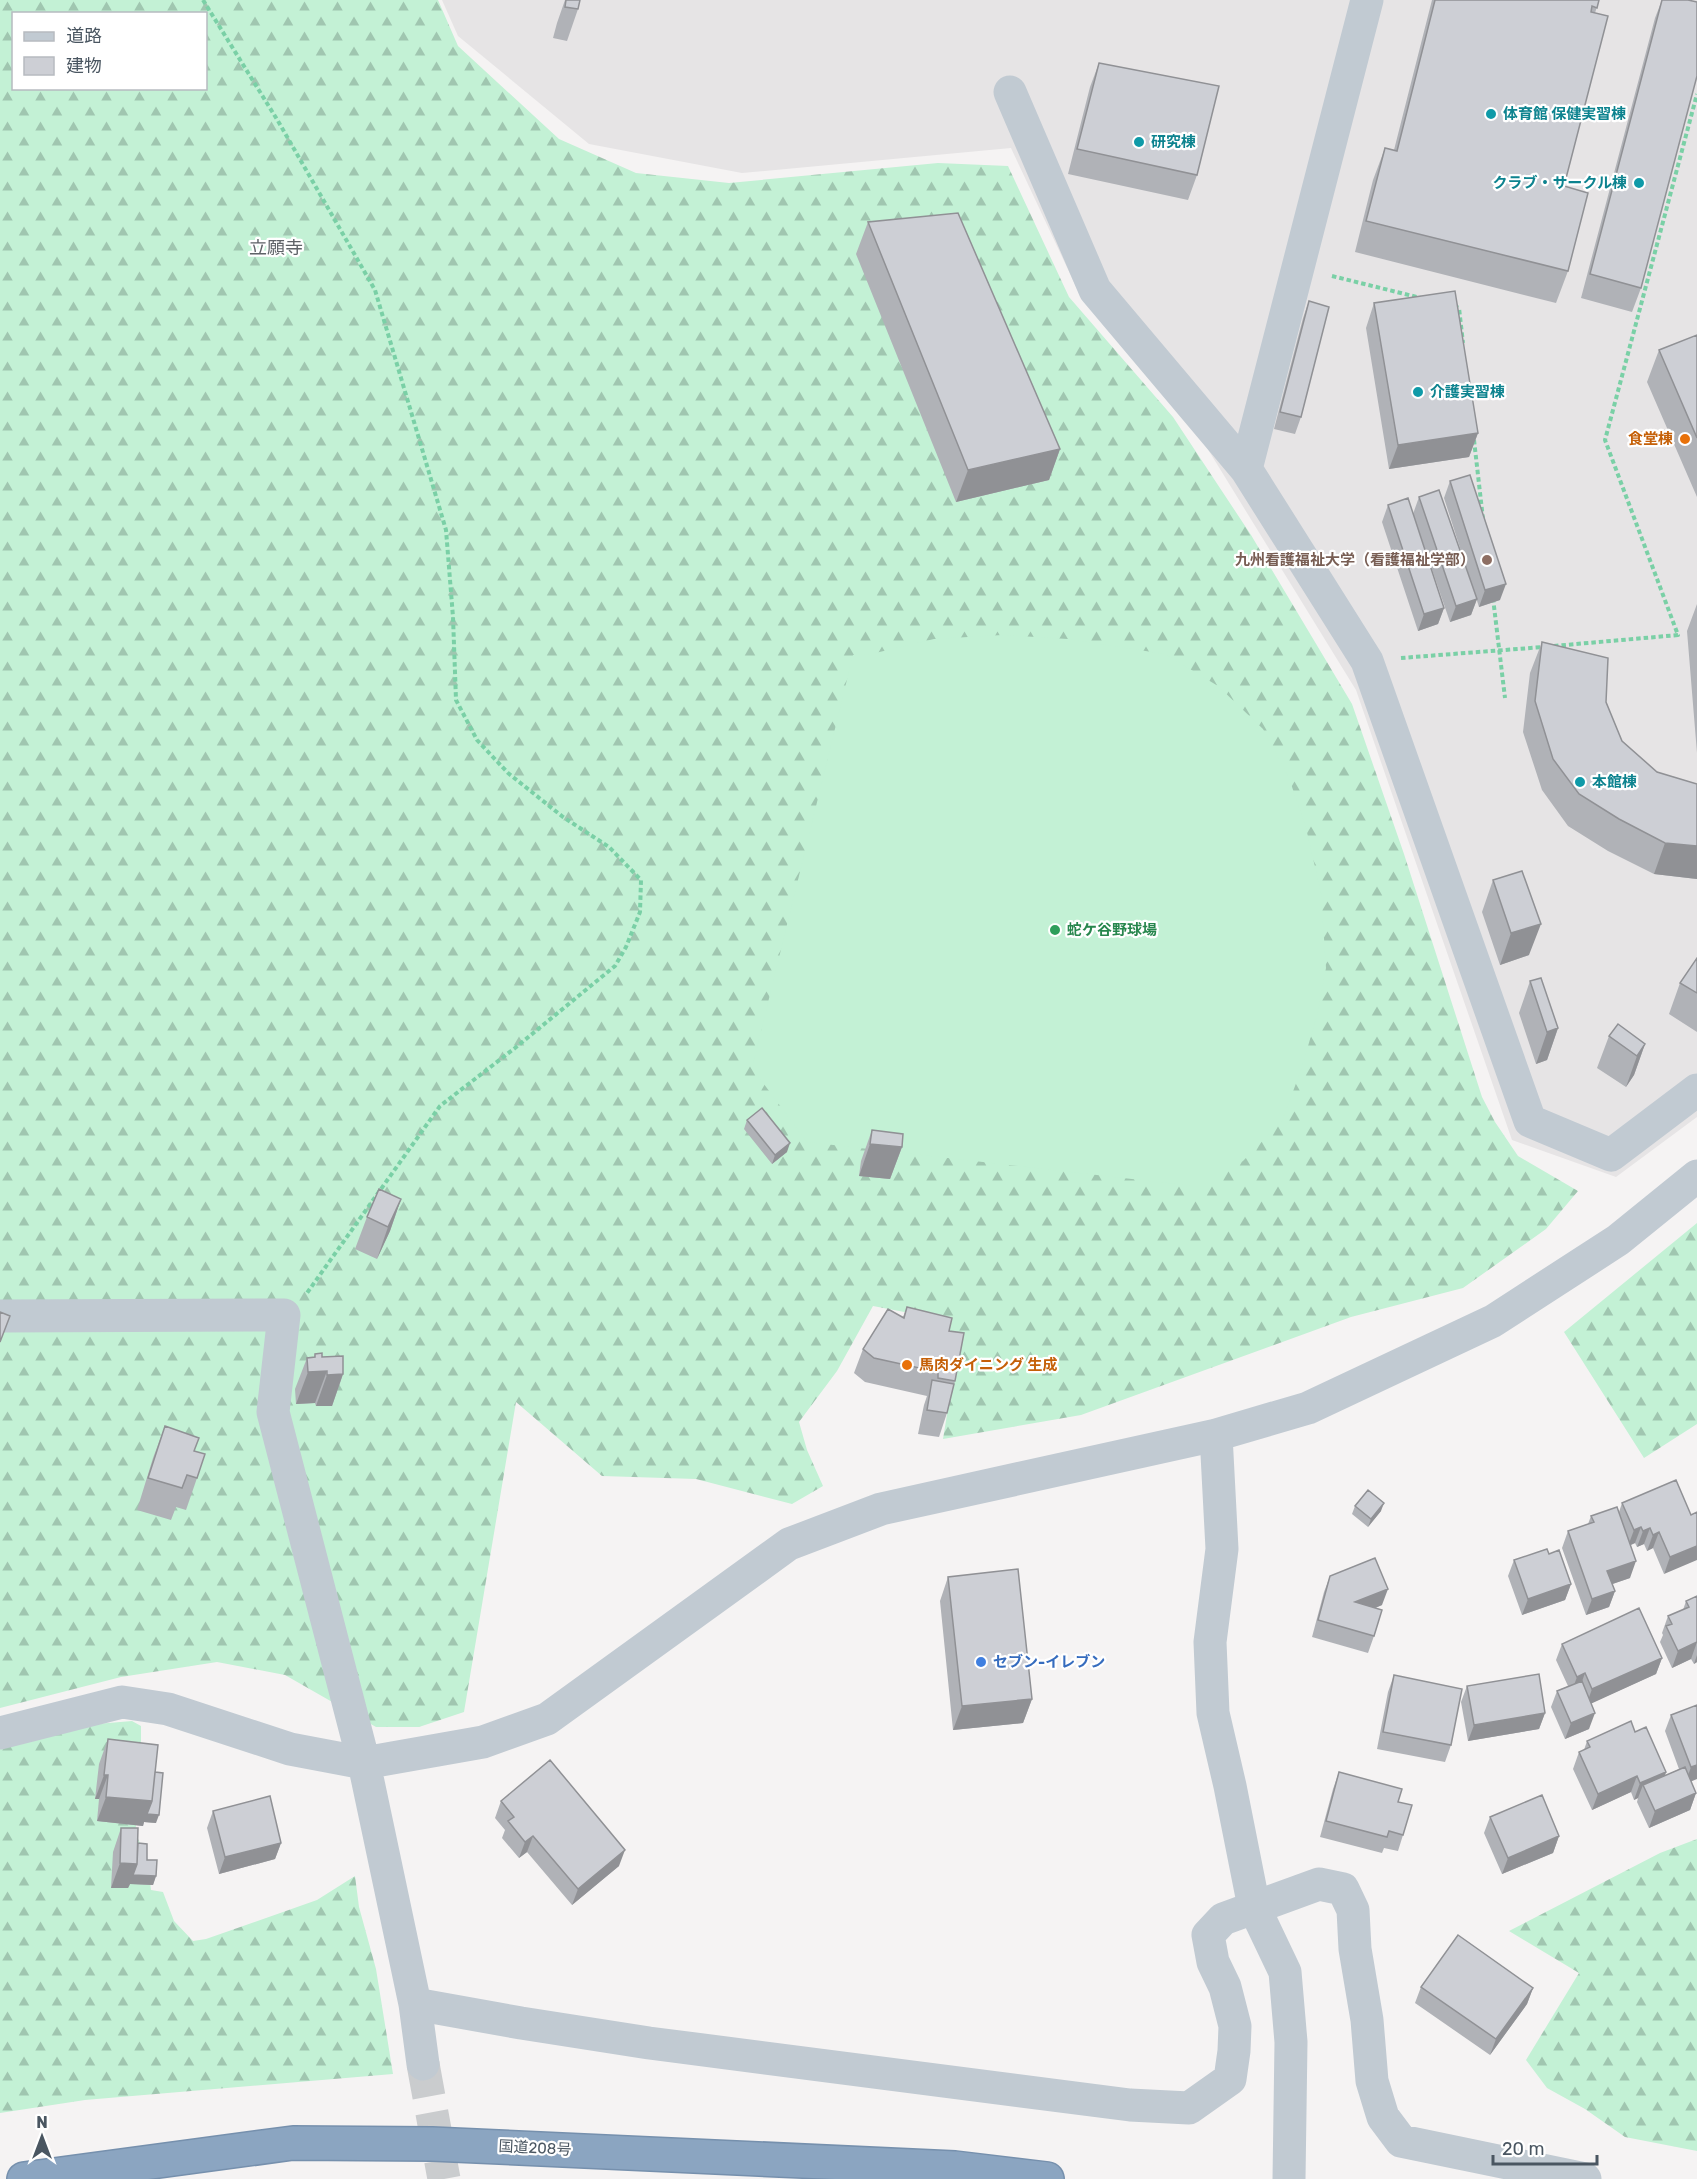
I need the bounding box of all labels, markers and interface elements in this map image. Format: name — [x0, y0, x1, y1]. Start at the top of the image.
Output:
legend — [12, 12, 207, 90]
text: 道路 — [66, 25, 102, 47]
text: 建物 — [66, 55, 102, 77]
place label: 体育館 保健実習棟 — [1503, 105, 1626, 123]
marker: 体育館 保健実習棟 — [1484, 107, 1498, 121]
place label: 研究棟 — [1151, 133, 1196, 151]
marker: 研究棟 — [1132, 135, 1146, 149]
place label: クラブ・サークル棟 — [1492, 174, 1627, 192]
marker: クラブ・サークル棟 — [1632, 176, 1646, 190]
district label: 立願寺 — [249, 237, 303, 259]
place label: 介護実習棟 — [1430, 383, 1505, 401]
marker: 介護実習棟 — [1411, 385, 1425, 399]
place label: 食堂棟 — [1628, 430, 1673, 448]
marker: 食堂棟 — [1678, 432, 1692, 446]
place label: 九州看護福祉大学（看護福祉学部） — [1235, 551, 1475, 569]
marker: 九州看護福祉大学（看護福祉学部） — [1480, 553, 1494, 567]
place label: 本館棟 — [1592, 773, 1637, 791]
marker: 本館棟 — [1573, 775, 1587, 789]
place label: 蛇ケ谷野球場 — [1067, 921, 1157, 939]
marker: 蛇ケ谷野球場 — [1048, 923, 1062, 937]
place label: 馬肉ダイニング 生成 — [919, 1356, 1057, 1374]
marker: 馬肉ダイニング 生成 — [900, 1358, 914, 1372]
place label: セブン-イレブン — [993, 1653, 1105, 1671]
marker: セブン-イレブン — [974, 1655, 988, 1669]
north arrow — [12, 2107, 72, 2167]
text: N — [36, 2113, 48, 2132]
scale bar — [1493, 2128, 1596, 2166]
street label: 国道208号 — [498, 2137, 572, 2159]
text: 20 m — [1502, 2138, 1544, 2160]

